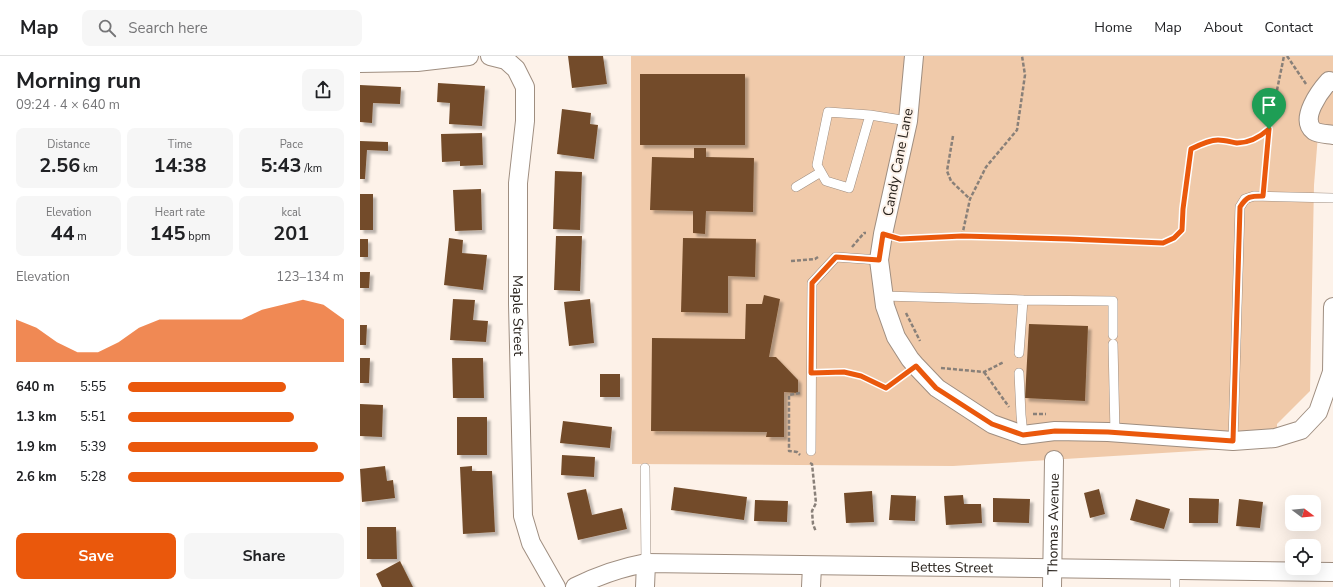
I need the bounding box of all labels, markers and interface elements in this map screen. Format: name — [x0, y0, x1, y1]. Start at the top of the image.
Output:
search box — [82, 10, 362, 46]
text: Map — [20, 15, 58, 41]
icon: search — [96, 17, 118, 39]
text: Search here — [128, 18, 208, 38]
text: Home — [1094, 18, 1132, 37]
text: Map — [1154, 18, 1182, 37]
text: About — [1204, 18, 1243, 37]
text: Contact — [1265, 18, 1313, 37]
text: Morning run — [16, 66, 141, 96]
button: share — [302, 69, 344, 111]
pin — [1252, 88, 1286, 129]
icon: arrive — [1258, 94, 1280, 116]
text: 09:24 · 4 × 640 m — [16, 96, 120, 114]
street label: Candy Cane Lane — [878, 106, 918, 218]
text: Distance — [47, 137, 90, 152]
text: Time — [168, 137, 192, 152]
text: Pace — [280, 137, 303, 152]
text: 2.56 — [39, 152, 80, 179]
text: 14:38 — [154, 152, 206, 179]
text: 5:43 — [260, 152, 301, 179]
text: km — [80, 161, 98, 176]
text: /km — [301, 161, 322, 176]
text: Elevation — [46, 205, 91, 220]
text: Heart rate — [155, 205, 205, 220]
text: kcal — [282, 205, 301, 220]
text: 44 — [51, 220, 75, 247]
text: 145 — [149, 220, 185, 247]
text: 201 — [273, 220, 309, 247]
text: m — [75, 229, 87, 244]
text: bpm — [185, 229, 211, 244]
text: Elevation — [16, 268, 70, 286]
text: 123–134 m — [276, 268, 344, 286]
street label: Maple Street — [508, 275, 529, 356]
text: 640 m — [16, 378, 54, 396]
text: 5:55 — [80, 378, 106, 396]
text: 1.3 km — [16, 408, 57, 426]
text: 5:51 — [80, 408, 106, 426]
text: 1.9 km — [16, 438, 57, 456]
text: 5:39 — [80, 438, 106, 456]
text: 2.6 km — [16, 468, 57, 486]
text: 5:28 — [80, 468, 106, 486]
street label: Thomas Avenue — [1043, 473, 1063, 575]
north arrow — [1285, 495, 1321, 531]
map controls — [1285, 495, 1321, 575]
button: Save — [16, 533, 176, 579]
button: Share — [184, 533, 344, 579]
button: locate — [1285, 539, 1321, 575]
street label: Bettes Street — [910, 557, 993, 577]

